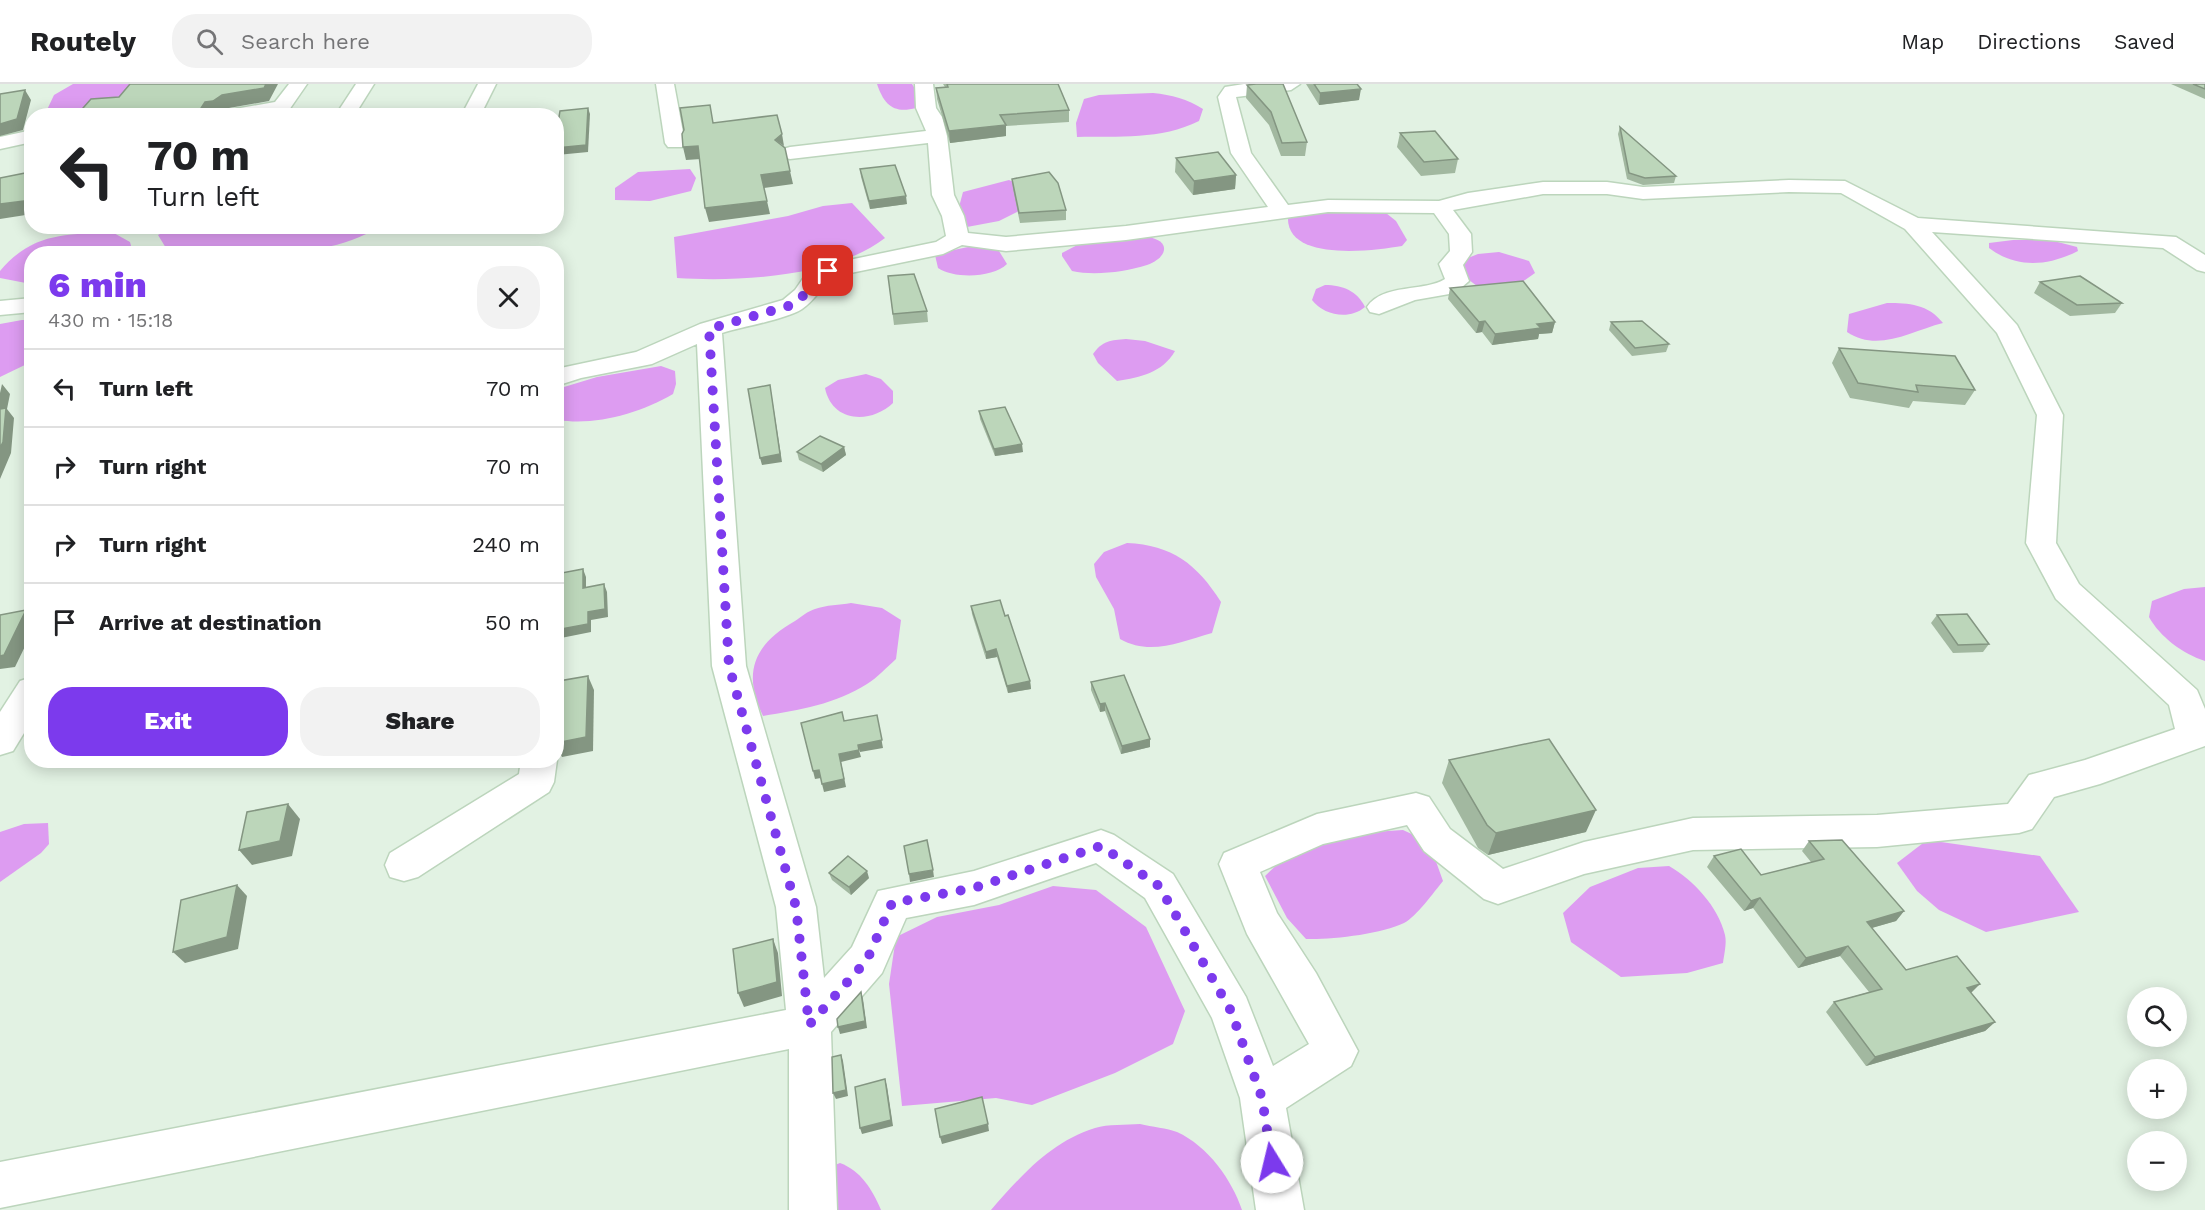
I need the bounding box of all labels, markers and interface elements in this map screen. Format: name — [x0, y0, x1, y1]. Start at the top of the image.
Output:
search box — [172, 14, 592, 68]
text: Routely — [30, 25, 136, 58]
icon: search — [193, 25, 226, 58]
text: Search here — [241, 29, 370, 54]
text: Map — [1901, 29, 1944, 54]
text: Directions — [1977, 29, 2081, 54]
text: Saved — [2114, 29, 2175, 54]
text: 70 m — [147, 131, 250, 180]
icon: left — [48, 132, 126, 210]
text: Turn left — [147, 181, 259, 213]
pin — [802, 245, 853, 296]
icon: arrive — [811, 254, 844, 287]
text: 6 min — [48, 264, 147, 306]
button: close — [477, 266, 540, 329]
text: 430 m · 15:18 — [48, 308, 173, 332]
icon: left — [48, 372, 81, 405]
text: Turn left — [99, 376, 193, 401]
text: 70 m — [486, 376, 540, 401]
icon: right — [48, 450, 81, 483]
text: Turn right — [99, 454, 206, 479]
text: 70 m — [486, 454, 540, 479]
icon: right — [48, 528, 81, 561]
text: Turn right — [99, 532, 206, 557]
text: 240 m — [472, 532, 540, 557]
icon: arrive — [48, 606, 81, 639]
text: Arrive at destination — [99, 610, 322, 635]
text: 50 m — [485, 610, 540, 635]
button: Exit — [48, 687, 288, 756]
button: Share — [300, 687, 540, 756]
map controls — [2127, 987, 2187, 1191]
button: search — [2127, 987, 2187, 1047]
button: + — [2127, 1059, 2187, 1119]
position arrow — [1240, 1130, 1304, 1194]
button: − — [2127, 1131, 2187, 1191]

